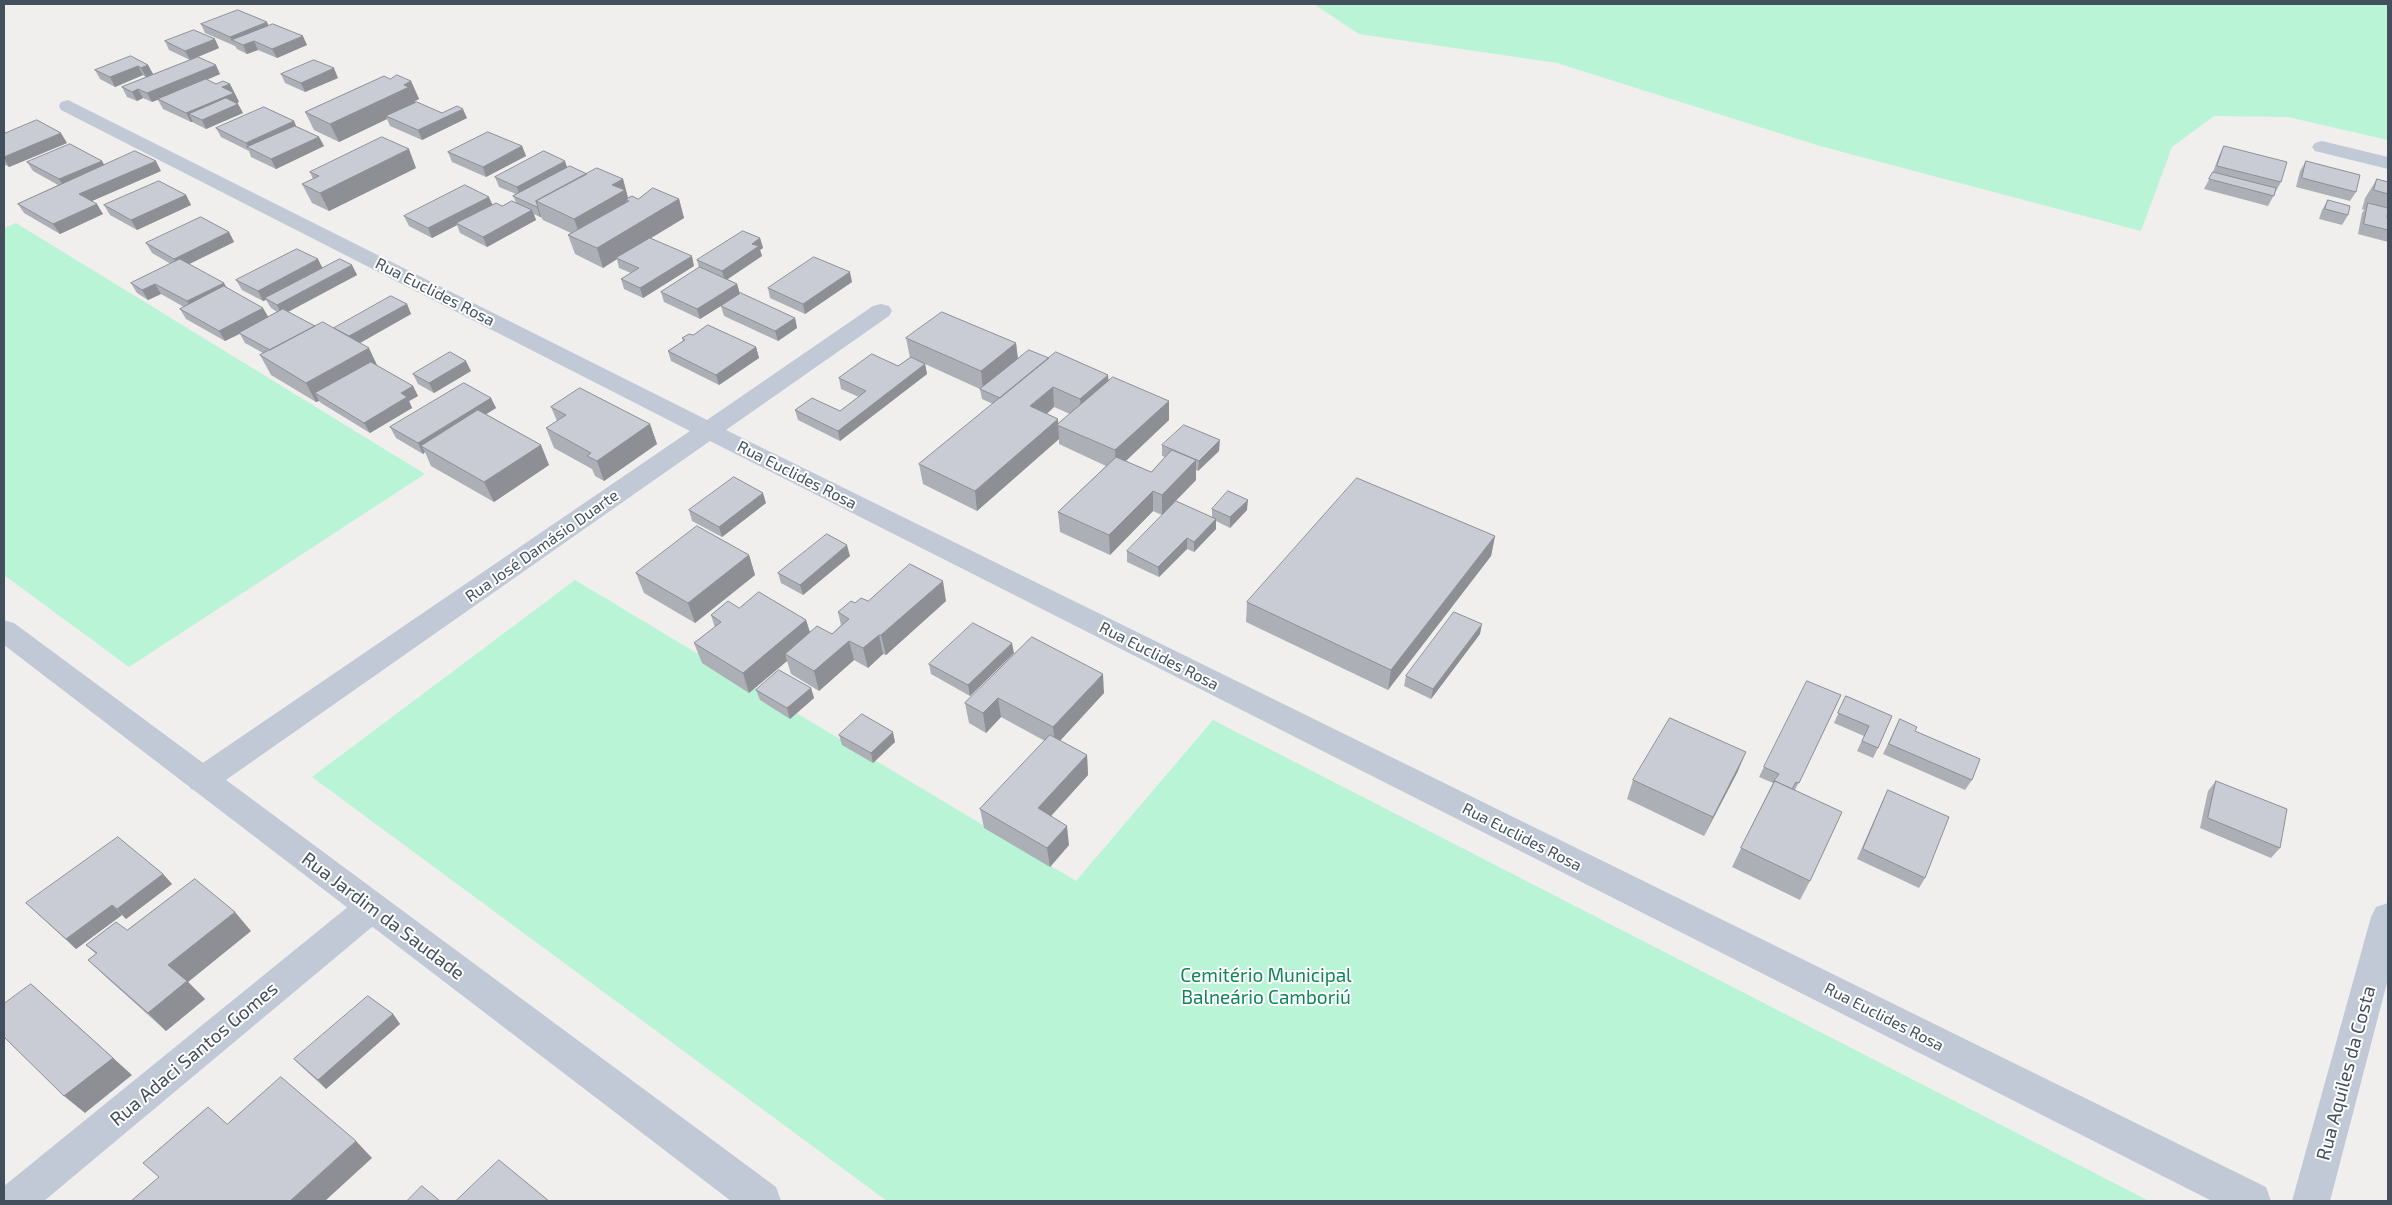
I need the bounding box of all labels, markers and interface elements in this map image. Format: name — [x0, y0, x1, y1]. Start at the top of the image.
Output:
street label: Rua Euclides Rosa — [372, 254, 498, 330]
street label: Rua Euclides Rosa — [734, 437, 860, 513]
street label: Rua José Damásio Duarte — [462, 486, 622, 606]
street label: Rua Euclides Rosa — [1096, 618, 1222, 694]
street label: Rua Euclides Rosa — [1459, 799, 1585, 875]
street label: Rua Jardim da Saudade — [297, 847, 469, 985]
park label: Cemitério Municipal Balneário Camboriú — [1180, 965, 1352, 1009]
street label: Rua Adaci Santos Gomes — [106, 977, 282, 1131]
street label: Rua Euclides Rosa — [1821, 979, 1947, 1055]
street label: Rua Aquiles da Costa — [2312, 983, 2380, 1163]

